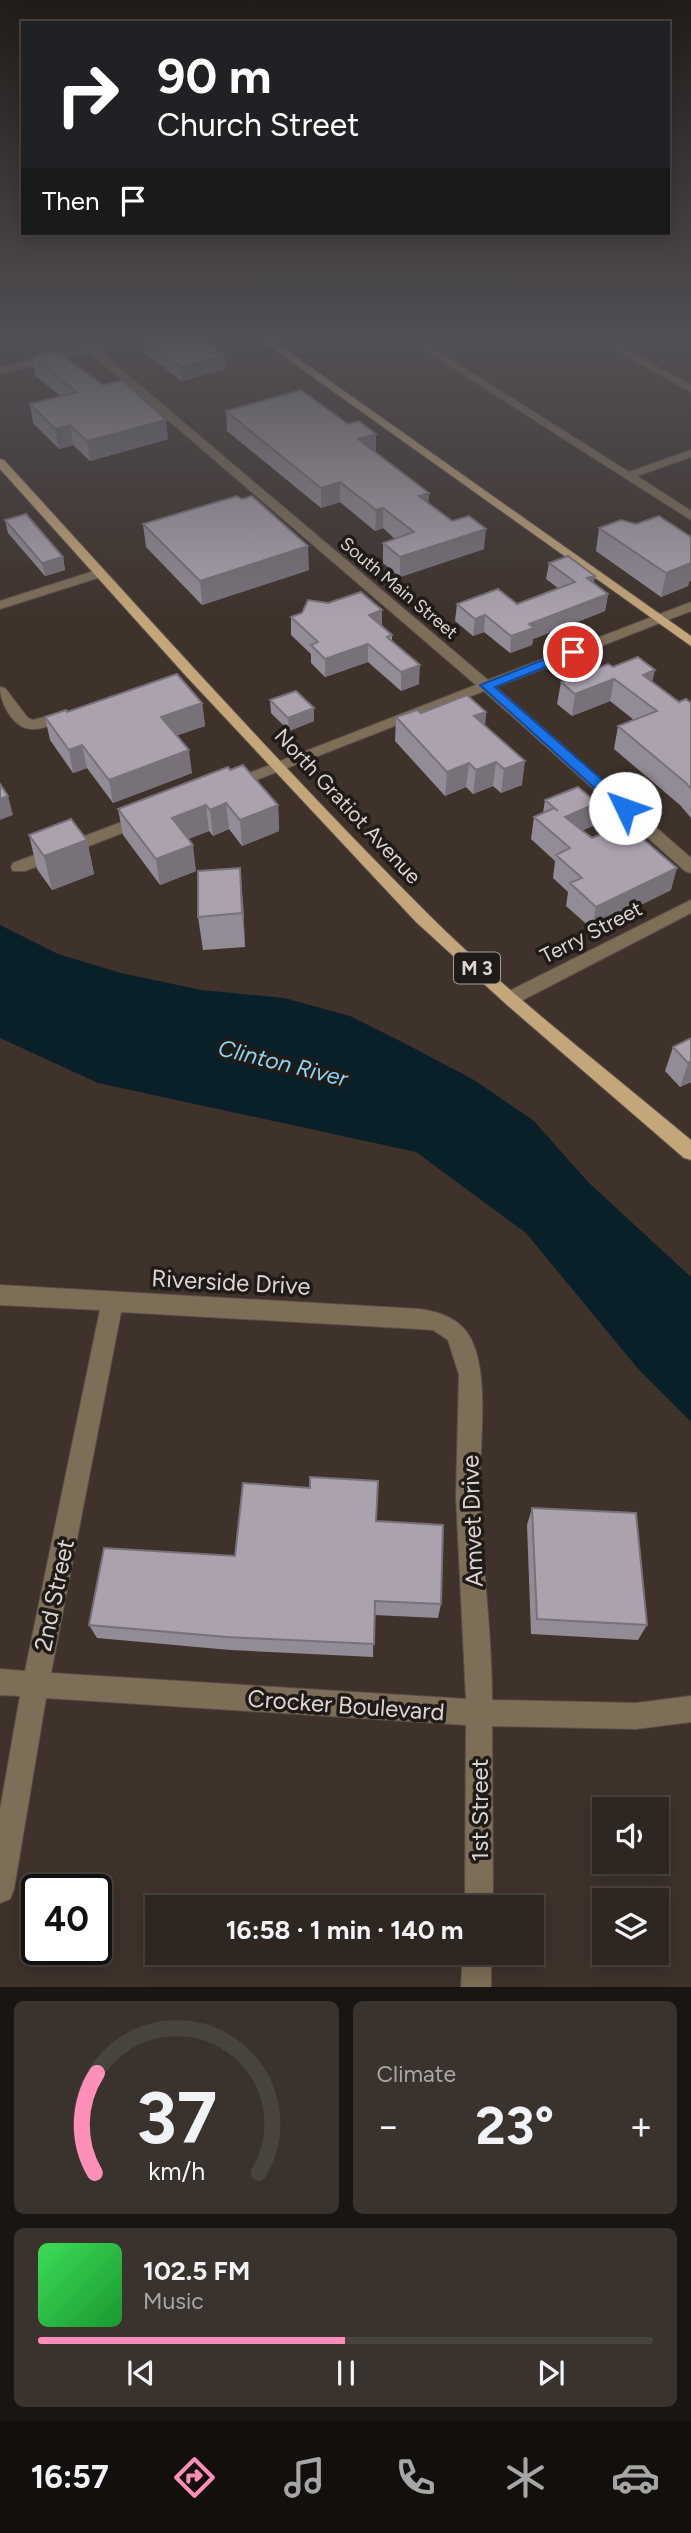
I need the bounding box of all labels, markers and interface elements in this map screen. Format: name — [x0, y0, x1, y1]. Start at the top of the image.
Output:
text: 90 m — [157, 46, 272, 105]
icon: right — [42, 49, 133, 140]
text: Church Street — [157, 106, 359, 144]
icon: arrive — [114, 182, 152, 220]
text: Then — [42, 185, 100, 217]
street label: South Main Street — [336, 533, 462, 644]
pin — [543, 622, 603, 682]
icon: arrive — [554, 633, 592, 671]
street label: North Gratiot Avenue — [270, 723, 426, 889]
position arrow — [588, 771, 662, 845]
street label: Terry Street — [536, 896, 646, 968]
road number: M 3 — [454, 952, 500, 984]
water label: Clinton River — [215, 1033, 352, 1093]
street label: Riverside Drive — [151, 1263, 311, 1301]
street label: Amvet Drive — [455, 1454, 489, 1588]
street label: 2nd Street — [28, 1536, 80, 1654]
street label: Crocker Boulevard — [246, 1684, 446, 1726]
street label: 1st Street — [465, 1758, 494, 1862]
map controls — [592, 1797, 669, 1965]
button: sound — [592, 1797, 669, 1874]
speed limit sign: 40 — [21, 1874, 112, 1965]
button: layers — [592, 1888, 669, 1965]
text: 16:58 · 1 min · 140 m — [226, 1914, 463, 1946]
text: Climate — [377, 2060, 456, 2088]
text: 37 — [136, 2075, 217, 2162]
text: 23° — [475, 2095, 554, 2157]
text: − — [377, 2103, 400, 2149]
text: + — [629, 2103, 653, 2149]
text: km/h — [148, 2156, 205, 2186]
text: 102.5 FM — [143, 2255, 250, 2287]
text: Music — [143, 2287, 204, 2315]
icon: previous — [122, 2354, 160, 2392]
icon: pause — [327, 2354, 365, 2392]
icon: next — [532, 2354, 570, 2392]
icon: directions — [170, 2453, 219, 2502]
icon: music — [280, 2453, 329, 2502]
icon: phone — [391, 2453, 440, 2502]
icon: climate — [501, 2453, 550, 2502]
icon: car — [611, 2453, 660, 2502]
text: 16:57 — [31, 2458, 109, 2496]

